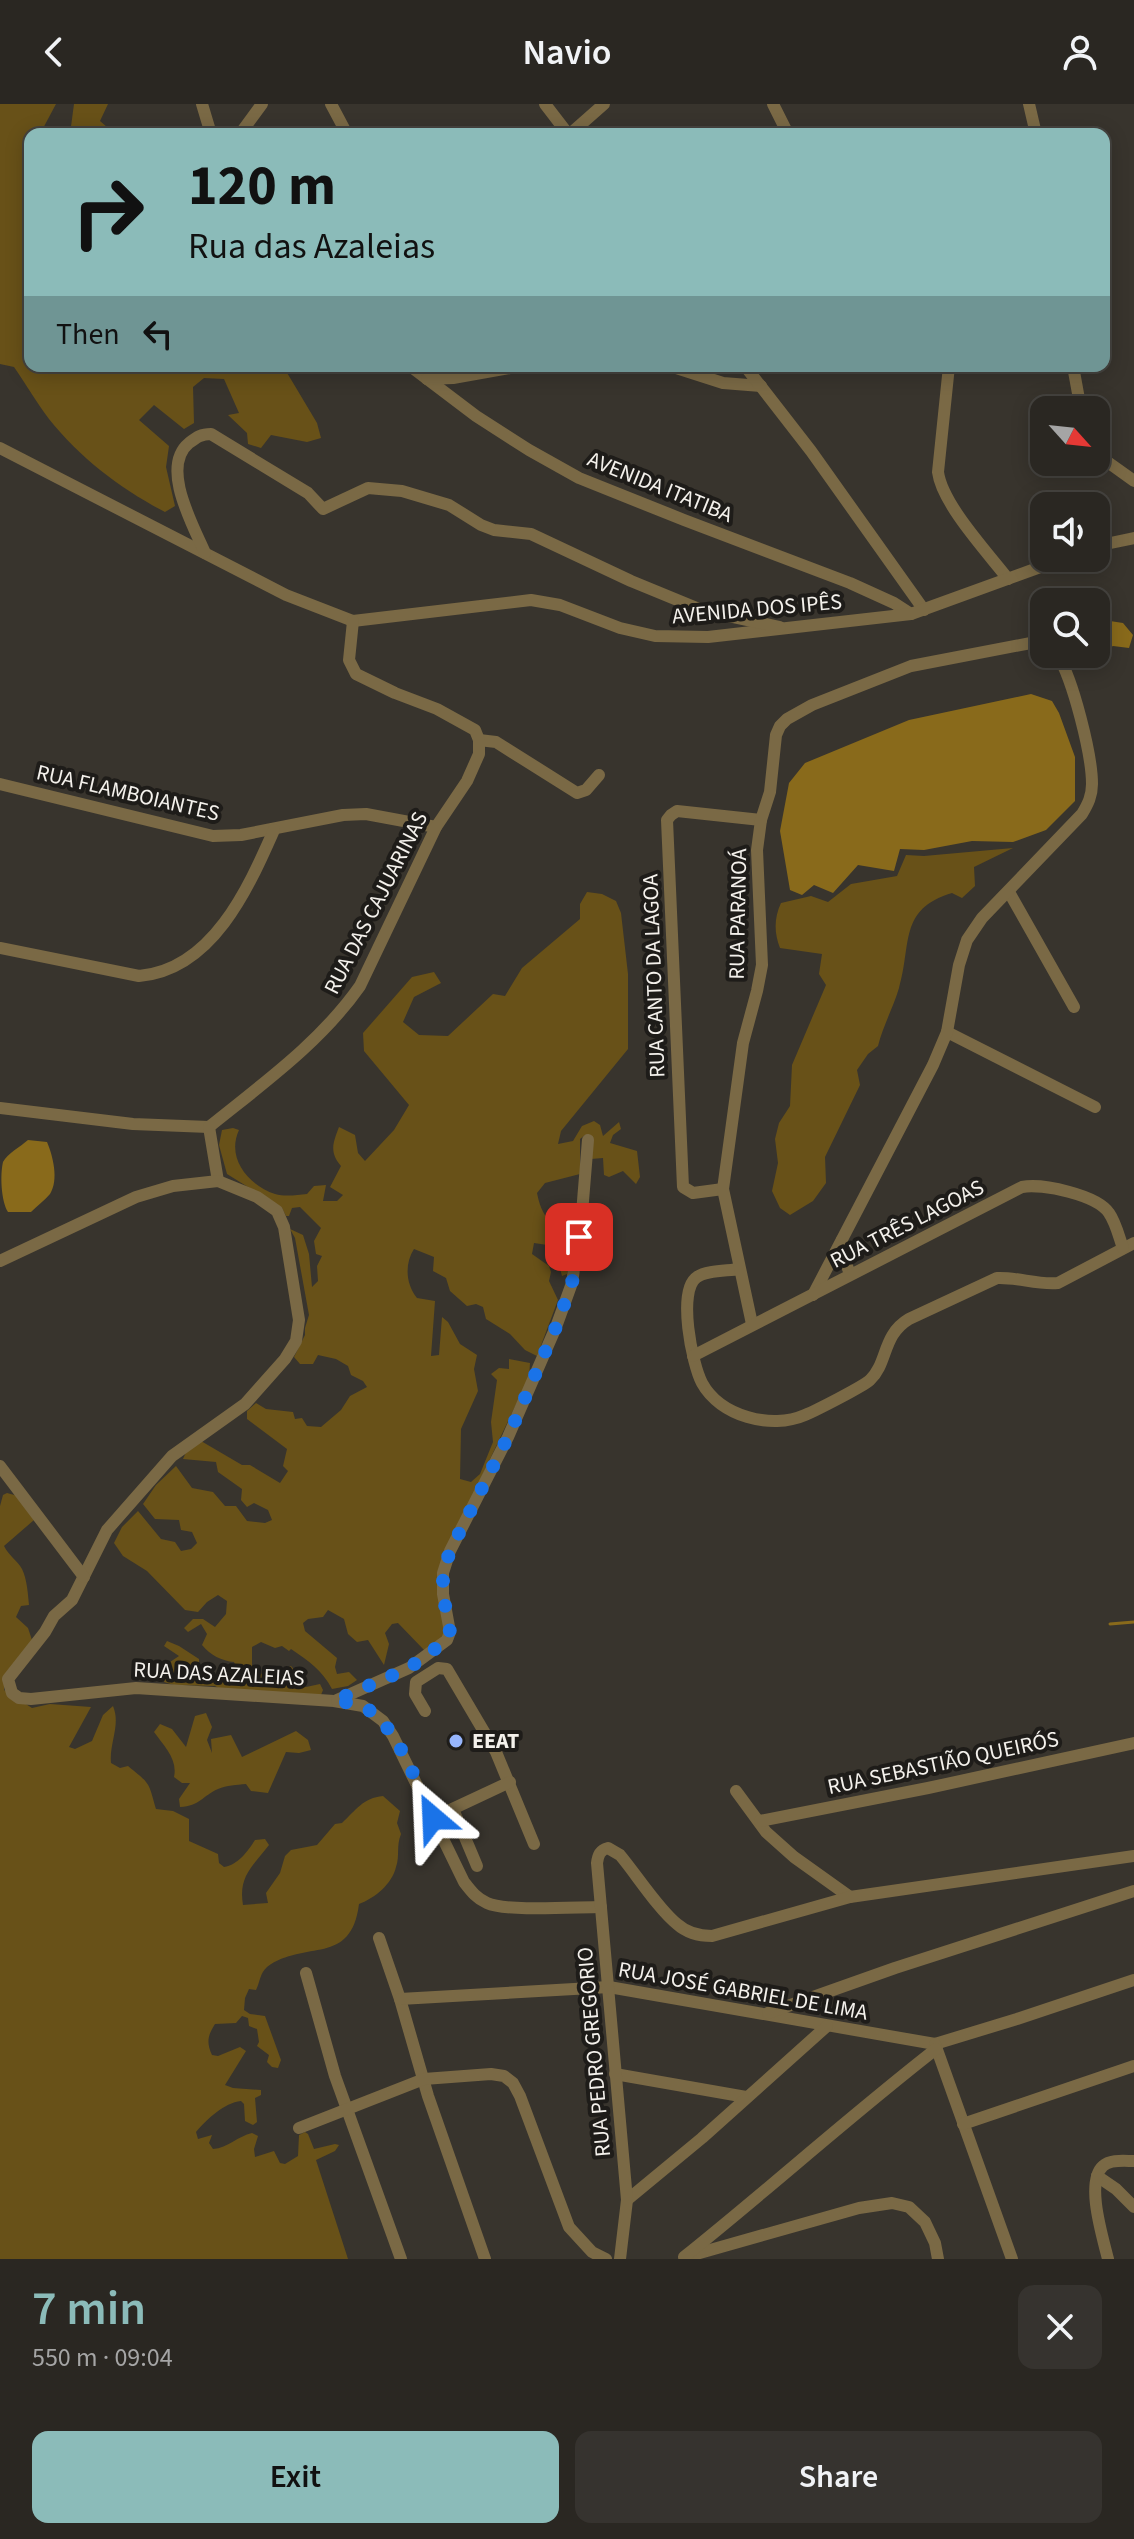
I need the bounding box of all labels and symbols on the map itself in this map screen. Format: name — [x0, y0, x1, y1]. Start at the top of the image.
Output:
north arrow — [1030, 396, 1110, 476]
street label: AVENIDA ITATIBA — [583, 443, 737, 531]
street label: AVENIDA DOS IPÊS — [671, 586, 843, 632]
street label: RUA FLAMBOIANTES — [33, 756, 223, 830]
street label: RUA DAS CAJUARINAS — [316, 806, 436, 1000]
street label: RUA PARANOÁ — [721, 848, 755, 980]
street label: RUA CANTO DA LAGOA — [634, 874, 674, 1078]
street label: RUA TRÊS LAGOAS — [824, 1171, 990, 1277]
pin — [545, 1203, 613, 1271]
street label: RUA DAS AZALEIAS — [133, 1654, 305, 1694]
street label: RUA SEBASTIÃO QUEIRÓS — [824, 1723, 1062, 1803]
place label: EEAT — [472, 1725, 519, 1757]
marker: EEAT — [447, 1732, 465, 1750]
position arrow — [391, 1776, 475, 1860]
street label: RUA PEDRO GREGORIO — [569, 1946, 619, 2158]
street label: RUA JOSÉ GABRIEL DE LIMA — [616, 1953, 870, 2029]

